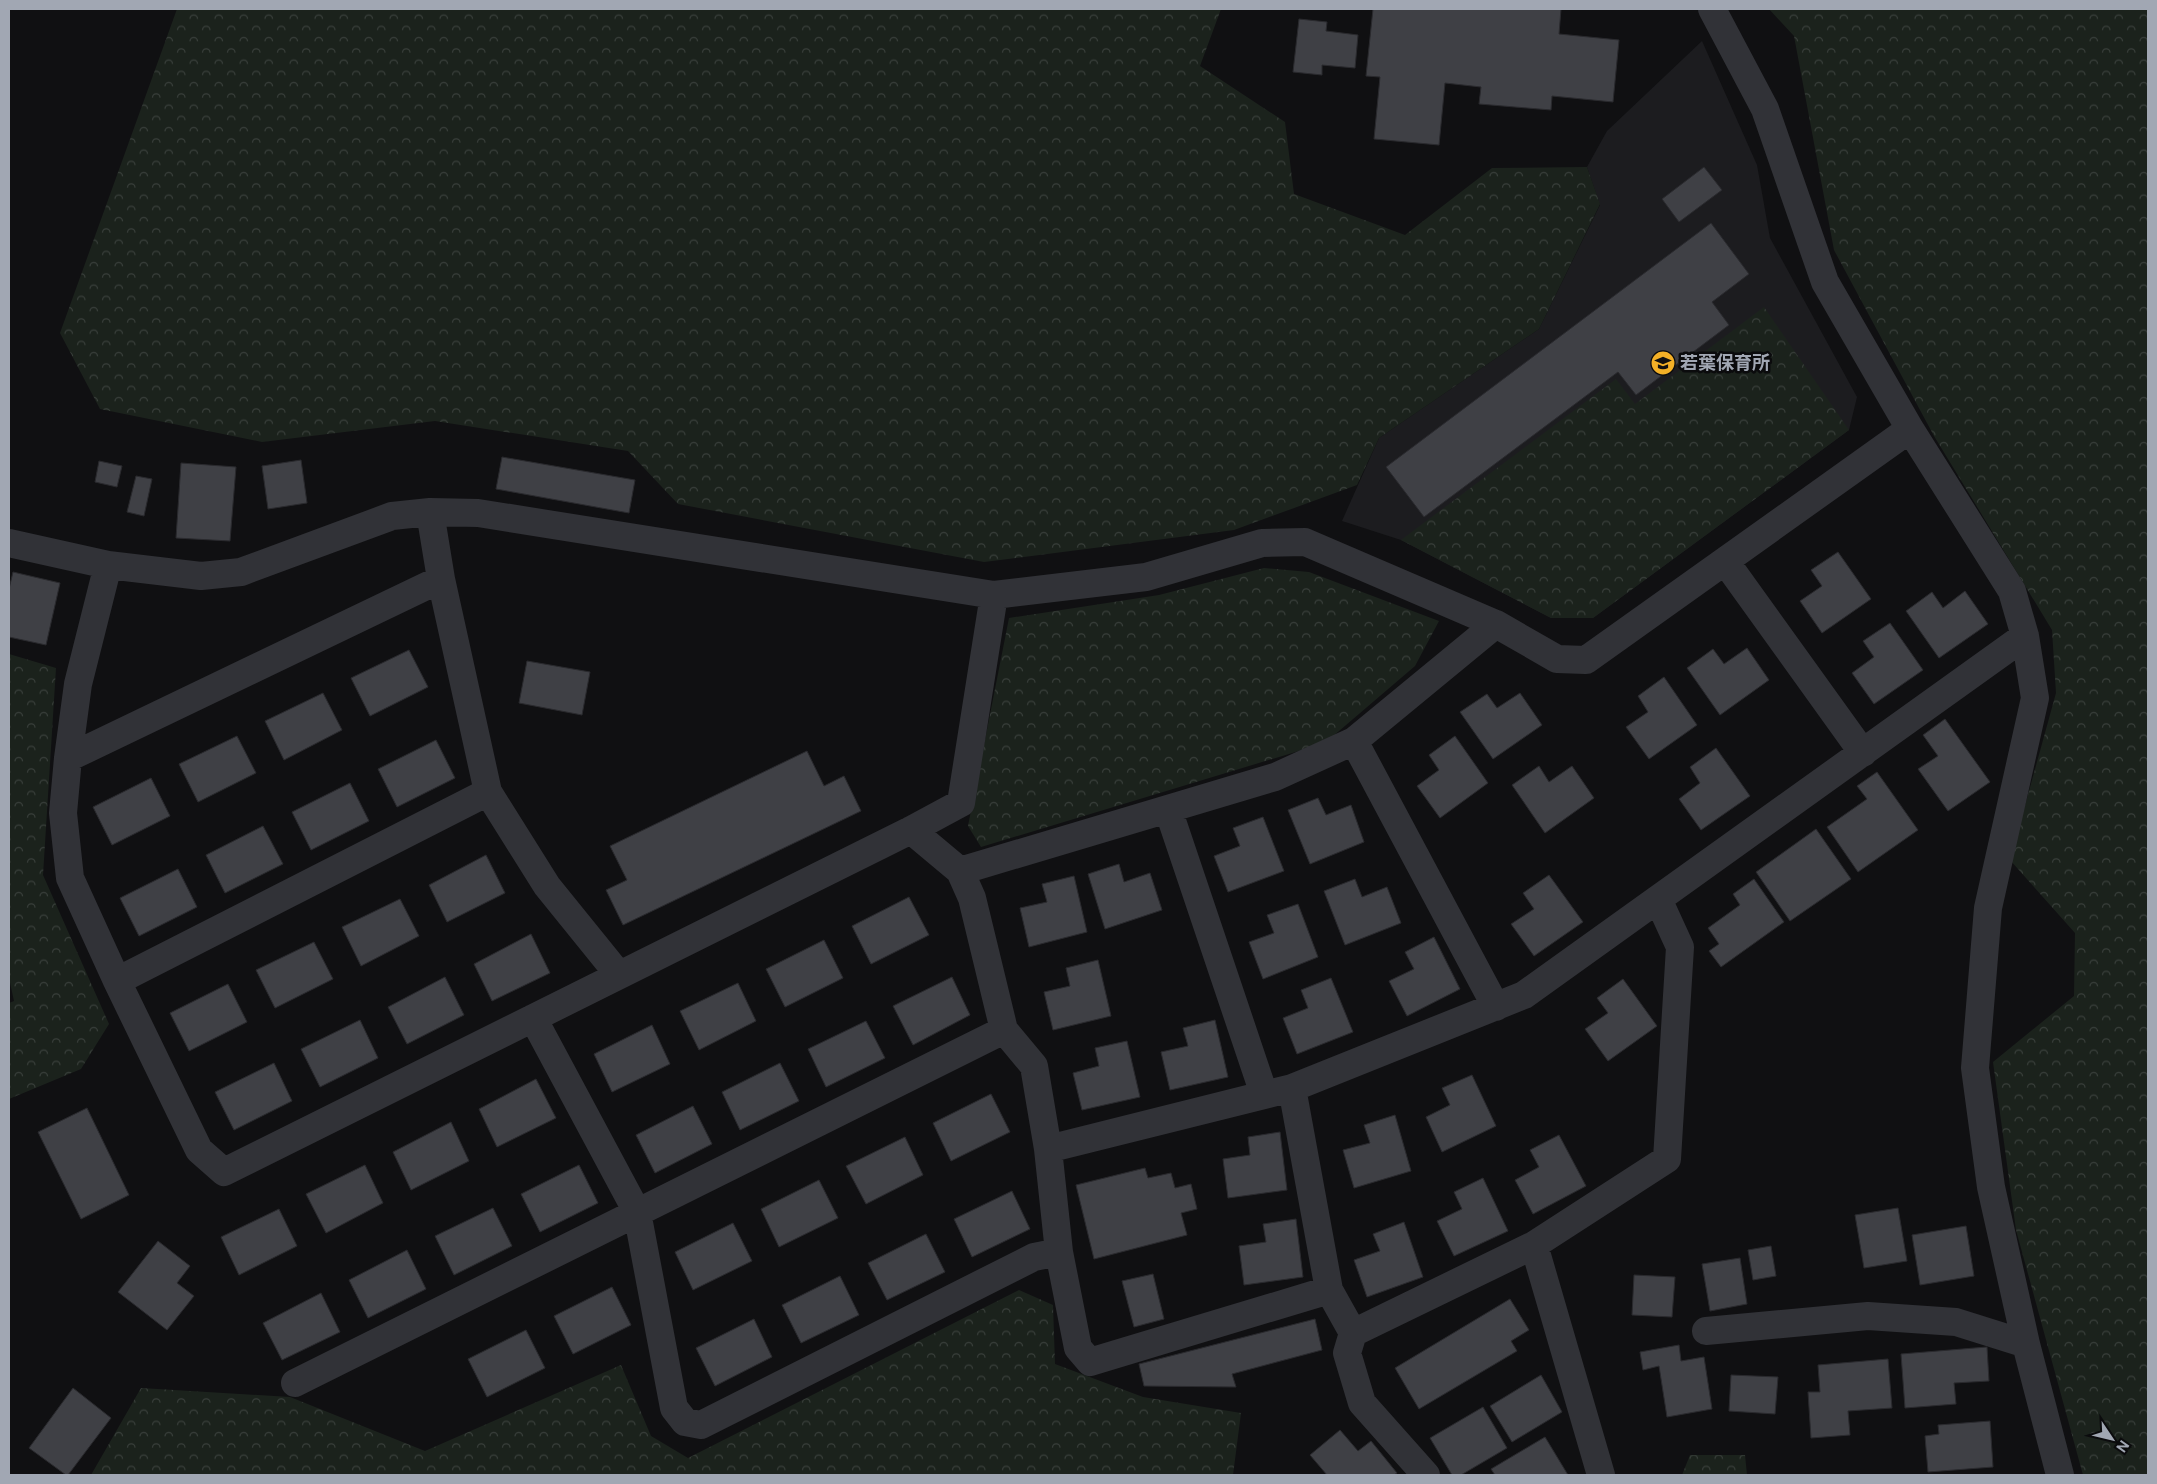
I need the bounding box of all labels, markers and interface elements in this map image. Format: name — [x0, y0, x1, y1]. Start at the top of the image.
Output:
school or university icon: 若葉保育所 — [1650, 350, 1676, 376]
place label: 若葉保育所 — [1680, 352, 1770, 373]
north arrow — [2087, 1414, 2137, 1464]
text: N — [2113, 1437, 2132, 1456]

